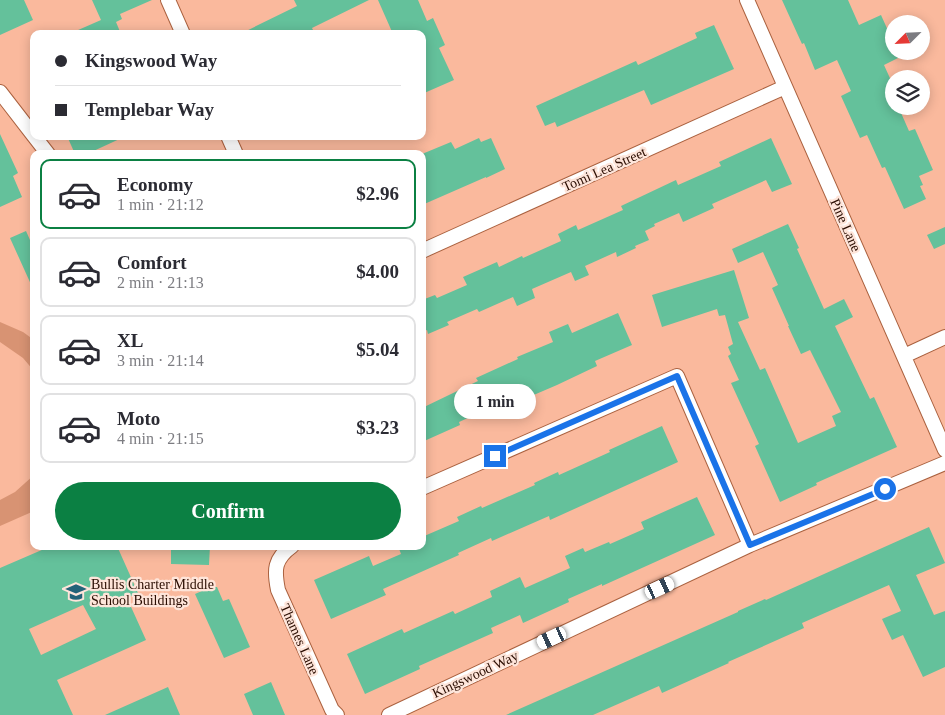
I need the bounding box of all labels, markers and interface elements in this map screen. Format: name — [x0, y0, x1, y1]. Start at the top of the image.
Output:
north arrow — [885, 15, 930, 60]
map controls — [885, 15, 930, 115]
text: Kingswood Way — [85, 50, 217, 71]
button: layers — [885, 70, 930, 115]
text: Templebar Way — [85, 99, 214, 120]
street label: Tomi Lea Street — [560, 144, 648, 195]
icon: car — [57, 172, 102, 217]
text: Economy — [117, 174, 193, 195]
text: $2.96 — [356, 183, 399, 204]
text: 1 min · 21:12 — [117, 196, 204, 213]
street label: Pine Lane — [827, 196, 864, 254]
icon: car — [57, 250, 102, 295]
text: Comfort — [117, 252, 187, 273]
text: $4.00 — [356, 261, 399, 282]
text: 2 min · 21:13 — [117, 274, 204, 291]
icon: car — [57, 328, 102, 373]
text: XL — [117, 330, 143, 351]
text: $5.04 — [356, 339, 399, 360]
text: 3 min · 21:14 — [117, 352, 204, 369]
callout: 1 min — [454, 384, 536, 418]
text: 1 min — [476, 393, 514, 410]
icon: car — [57, 406, 102, 451]
text: Moto — [117, 408, 160, 429]
text: $3.23 — [356, 417, 399, 438]
text: 4 min · 21:15 — [117, 430, 204, 447]
route end — [484, 445, 506, 467]
route start — [874, 478, 896, 500]
button: Confirm — [55, 482, 401, 540]
car — [643, 575, 676, 601]
place label: Bullis Charter Middle School Buildings — [91, 577, 214, 608]
school or university icon: Bullis Charter Middle School Buildings — [65, 581, 87, 603]
street label: Thames Lane — [277, 602, 322, 677]
car — [535, 625, 568, 651]
street label: Kingswood Way — [430, 648, 521, 701]

